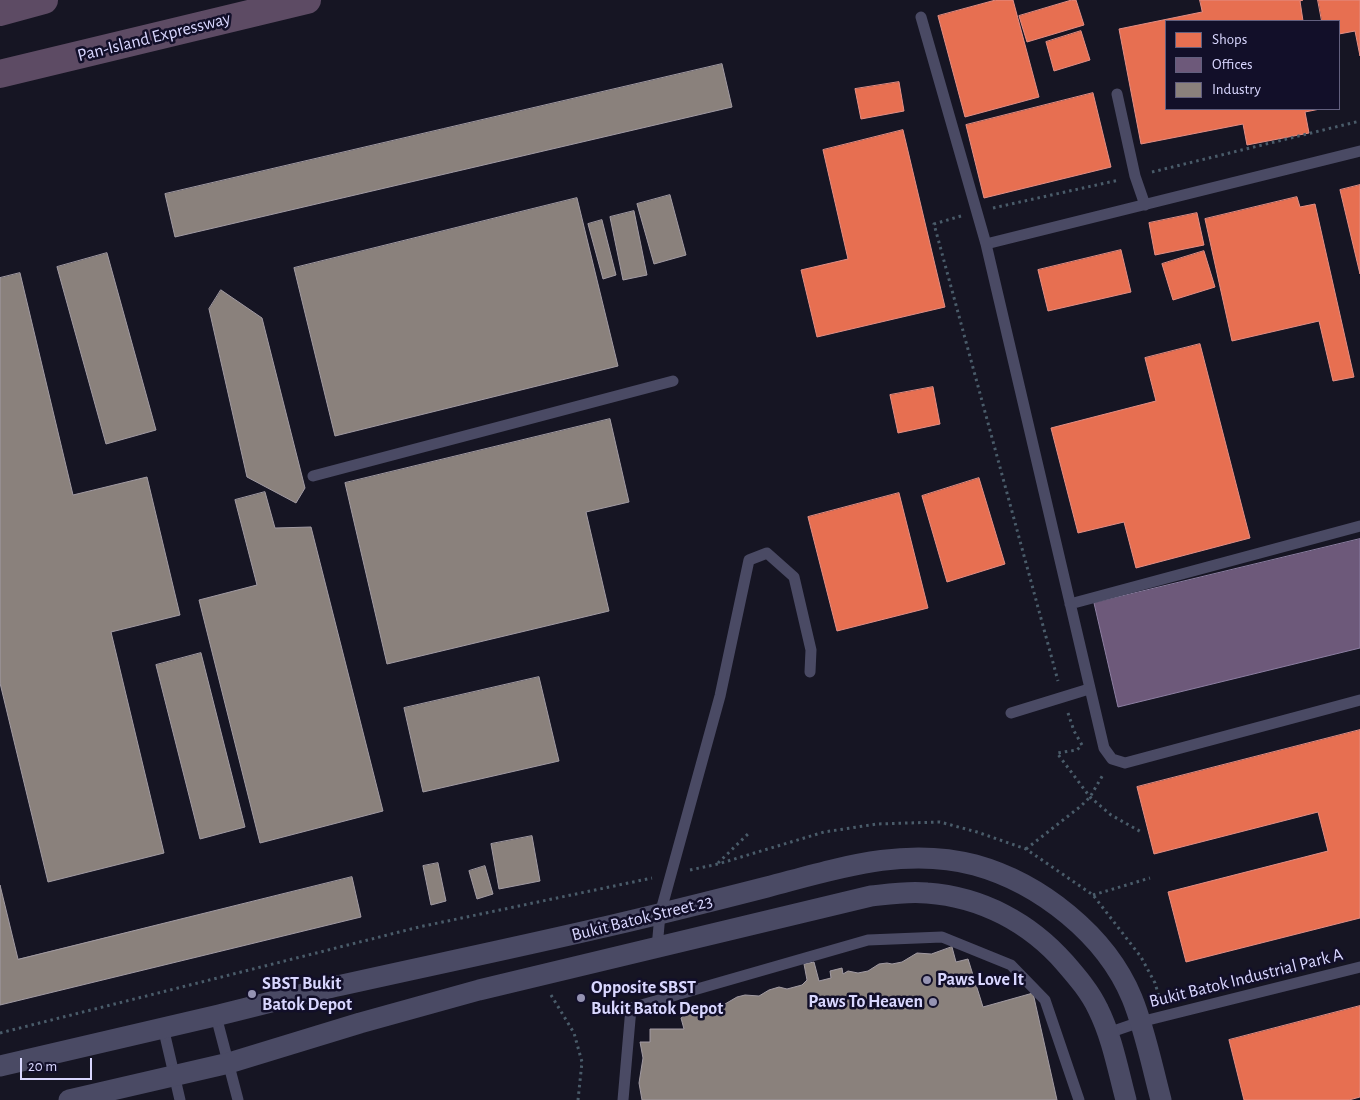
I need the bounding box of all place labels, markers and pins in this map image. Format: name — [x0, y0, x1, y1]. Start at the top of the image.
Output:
place label: Paws Love It — [937, 969, 1024, 991]
place label: SBST Bukit Batok Depot — [262, 973, 352, 1016]
marker: Paws Love It — [921, 974, 933, 986]
place label: Opposite SBST Bukit Batok Depot — [591, 977, 723, 1020]
marker: SBST Bukit Batok Depot — [246, 988, 258, 1000]
place label: Paws To Heaven — [808, 991, 923, 1013]
marker: Opposite SBST Bukit Batok Depot — [575, 992, 587, 1004]
marker: Paws To Heaven — [927, 996, 939, 1008]

